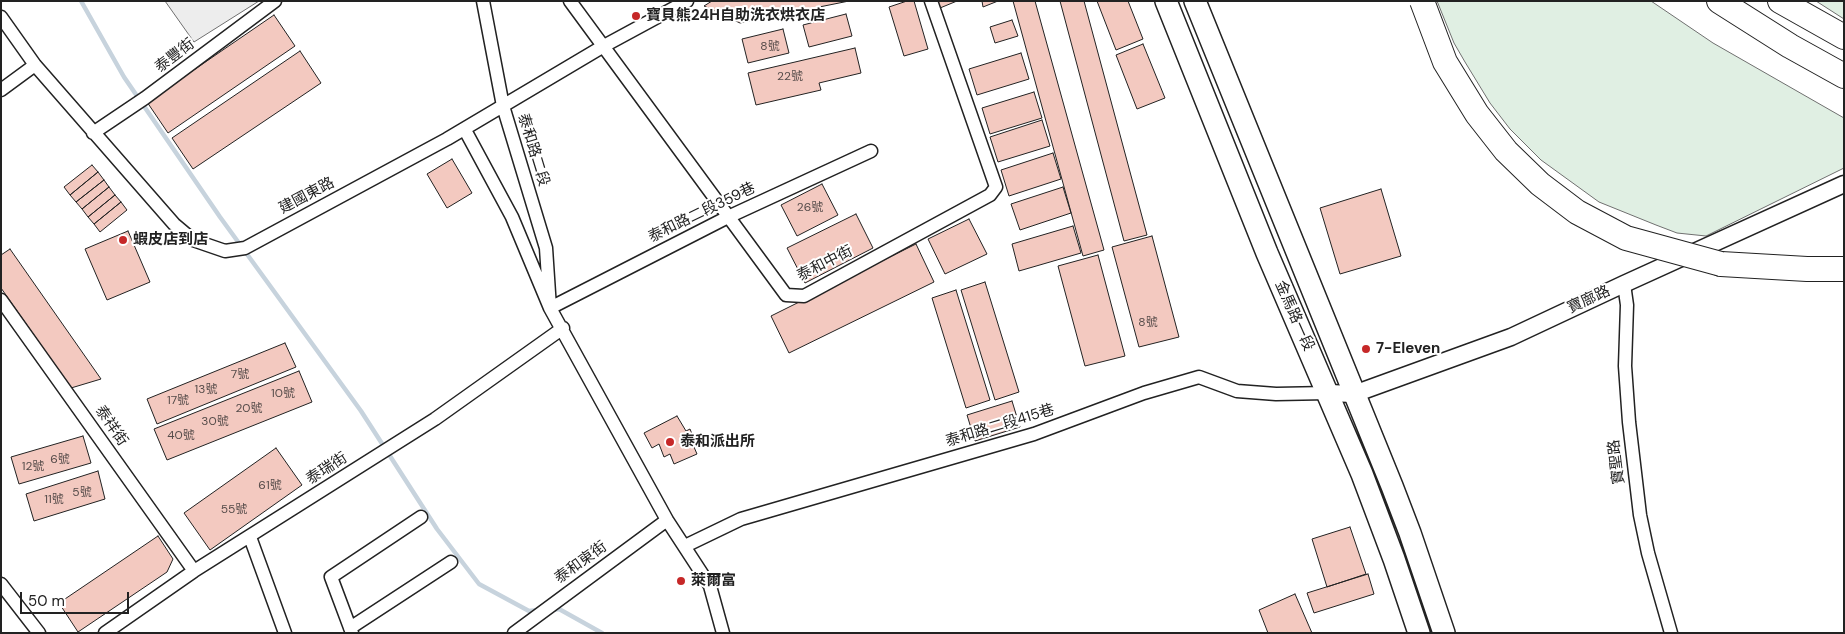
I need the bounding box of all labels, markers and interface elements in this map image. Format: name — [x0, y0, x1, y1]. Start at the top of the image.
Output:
place label: 寶貝熊24H自助洗衣烘衣店 — [646, 7, 825, 25]
marker: 寶貝熊24H自助洗衣烘衣店 — [630, 10, 642, 22]
street label: 泰豐街 — [152, 35, 198, 77]
house number: 8號 — [760, 40, 780, 54]
house number: 22號 — [777, 70, 803, 84]
street label: 泰和路二段 — [513, 112, 553, 188]
street label: 建國東路 — [276, 174, 338, 218]
street label: 泰和路二段359巷 — [645, 179, 759, 247]
house number: 26號 — [797, 201, 823, 215]
place label: 蝦皮店到店 — [133, 231, 208, 249]
marker: 蝦皮店到店 — [117, 234, 129, 246]
street label: 泰和中街 — [794, 242, 856, 286]
street label: 金馬路一段 — [1271, 278, 1317, 354]
street label: 寶廍路 — [1565, 282, 1613, 318]
house number: 8號 — [1138, 316, 1158, 330]
place label: 7-Eleven — [1376, 340, 1440, 358]
marker: 7-Eleven — [1360, 343, 1372, 355]
house number: 7號 — [231, 368, 249, 382]
house number: 13號 — [195, 383, 217, 397]
house number: 10號 — [271, 387, 295, 401]
house number: 17號 — [167, 394, 189, 408]
street label: 泰和路二段415巷 — [943, 401, 1057, 451]
street label: 泰祥街 — [91, 402, 131, 450]
house number: 20號 — [236, 402, 262, 416]
house number: 30號 — [201, 415, 229, 429]
house number: 40號 — [167, 429, 195, 443]
place label: 泰和派出所 — [680, 433, 755, 451]
marker: 泰和派出所 — [664, 436, 676, 448]
street label: 寶聖路 — [1605, 439, 1629, 485]
street label: 泰瑞街 — [303, 449, 351, 489]
house number: 6號 — [50, 453, 70, 467]
house number: 12號 — [22, 460, 44, 474]
house number: 61號 — [258, 479, 282, 493]
house number: 5號 — [72, 486, 92, 500]
house number: 11號 — [44, 493, 64, 507]
house number: 55號 — [221, 503, 247, 517]
street label: 泰和東街 — [551, 538, 611, 588]
place label: 萊爾富 — [691, 572, 736, 590]
marker: 萊爾富 — [675, 575, 687, 587]
scale bar — [22, 582, 131, 614]
text: 50 m — [28, 591, 65, 611]

